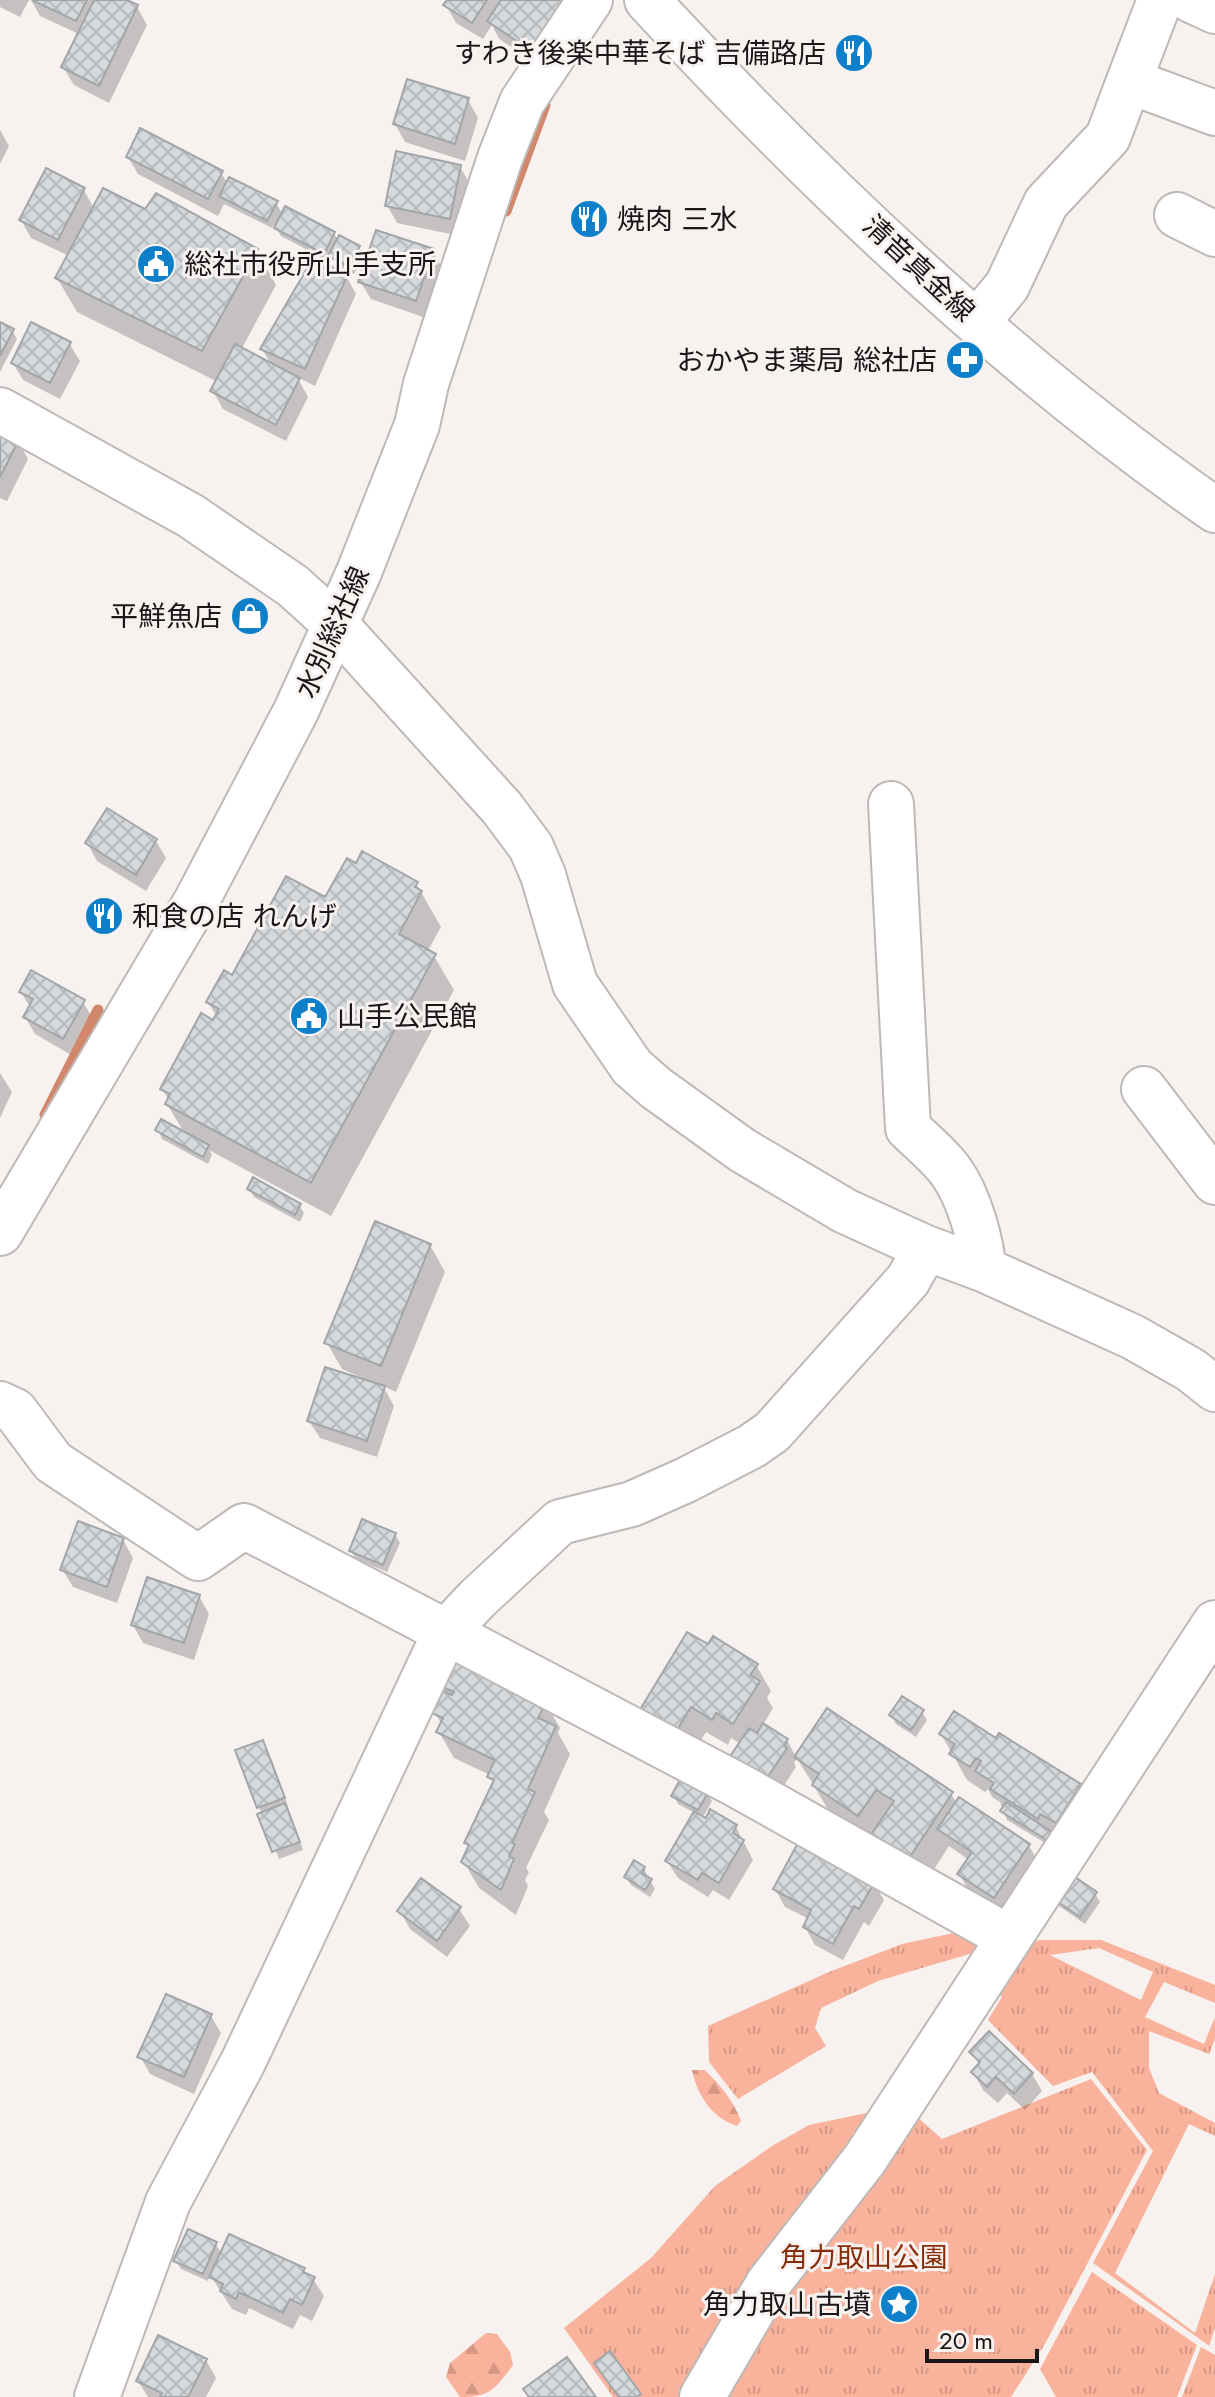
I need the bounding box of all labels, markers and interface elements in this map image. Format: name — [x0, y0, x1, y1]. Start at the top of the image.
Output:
restaurant icon: すわき後楽中華そば 吉備路店 — [833, 32, 875, 74]
place label: すわき後楽中華そば 吉備路店 — [454, 33, 826, 74]
restaurant icon: 焼肉 三水 — [568, 198, 610, 240]
place label: 焼肉 三水 — [617, 199, 737, 240]
street label: 清音真金線 — [853, 206, 984, 331]
public building icon: 総社市役所山手支所 — [135, 243, 177, 285]
place label: 総社市役所山手支所 — [184, 244, 436, 285]
pharmacy icon: おかやま薬局 総社店 — [944, 339, 986, 381]
place label: おかやま薬局 総社店 — [677, 340, 937, 381]
street label: 水別総社線 — [285, 560, 380, 704]
shop icon: 平鮮魚店 — [229, 595, 271, 637]
place label: 平鮮魚店 — [110, 596, 222, 637]
restaurant icon: 和食の店 れんげ — [83, 895, 125, 937]
place label: 和食の店 れんげ — [132, 896, 336, 937]
public building icon: 山手公民館 — [288, 995, 330, 1037]
place label: 山手公民館 — [337, 996, 477, 1037]
park label: 角力取山公園 — [780, 2237, 948, 2278]
place icon: 角力取山古墳 — [878, 2283, 920, 2325]
place label: 角力取山古墳 — [703, 2284, 871, 2325]
scale bar — [927, 2313, 1037, 2363]
text: 20 m — [939, 2323, 993, 2358]

